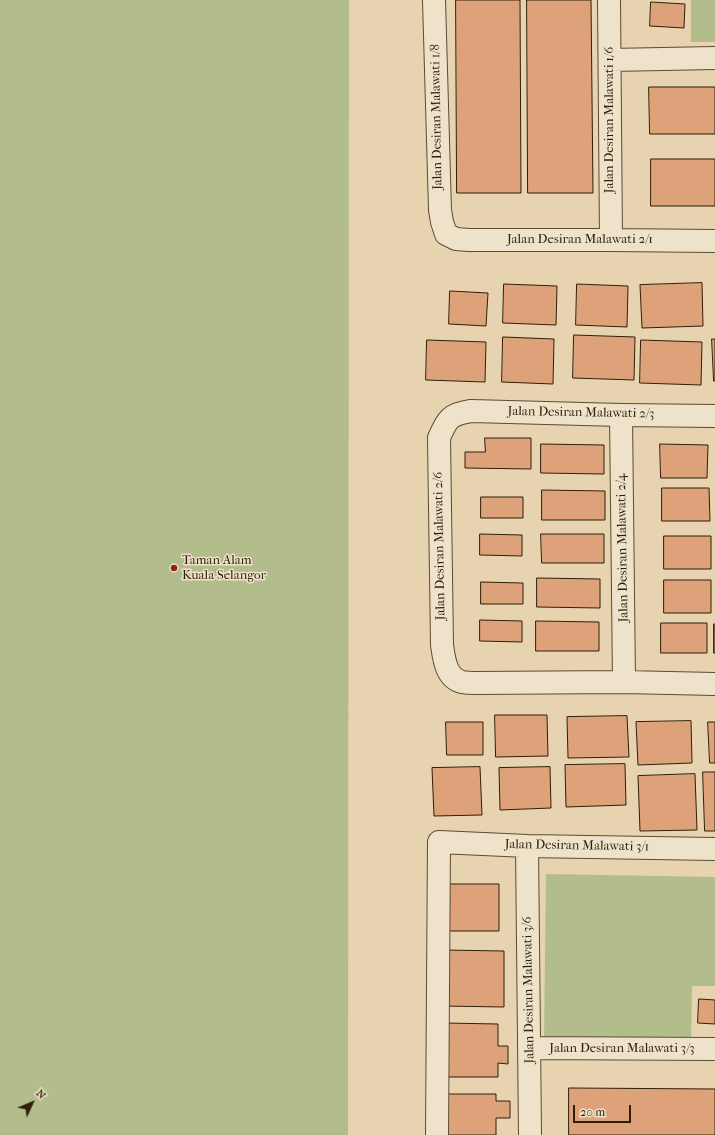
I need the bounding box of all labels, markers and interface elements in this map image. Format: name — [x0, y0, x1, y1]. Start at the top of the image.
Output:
street label: Jalan Desiran Malawati 1/8 — [428, 44, 446, 190]
street label: Jalan Desiran Malawati 1/6 — [602, 47, 618, 193]
street label: Jalan Desiran Malawati 2/1 — [507, 232, 653, 248]
street label: Jalan Desiran Malawati 2/3 — [508, 404, 654, 422]
street label: Jalan Desiran Malawati 2/6 — [431, 472, 449, 620]
street label: Jalan Desiran Malawati 2/4 — [614, 474, 632, 622]
place label: Taman Alam Kuala Selangor — [182, 553, 266, 584]
marker: Taman Alam Kuala Selangor — [169, 563, 179, 573]
street label: Jalan Desiran Malawati 3/1 — [505, 837, 649, 855]
street label: Jalan Desiran Malawati 3/6 — [520, 916, 538, 1064]
street label: Jalan Desiran Malawati 3/3 — [549, 1041, 695, 1057]
north arrow — [12, 1083, 52, 1123]
text: N — [33, 1087, 49, 1102]
scale bar — [575, 1097, 633, 1123]
text: 20 m — [580, 1105, 605, 1119]

